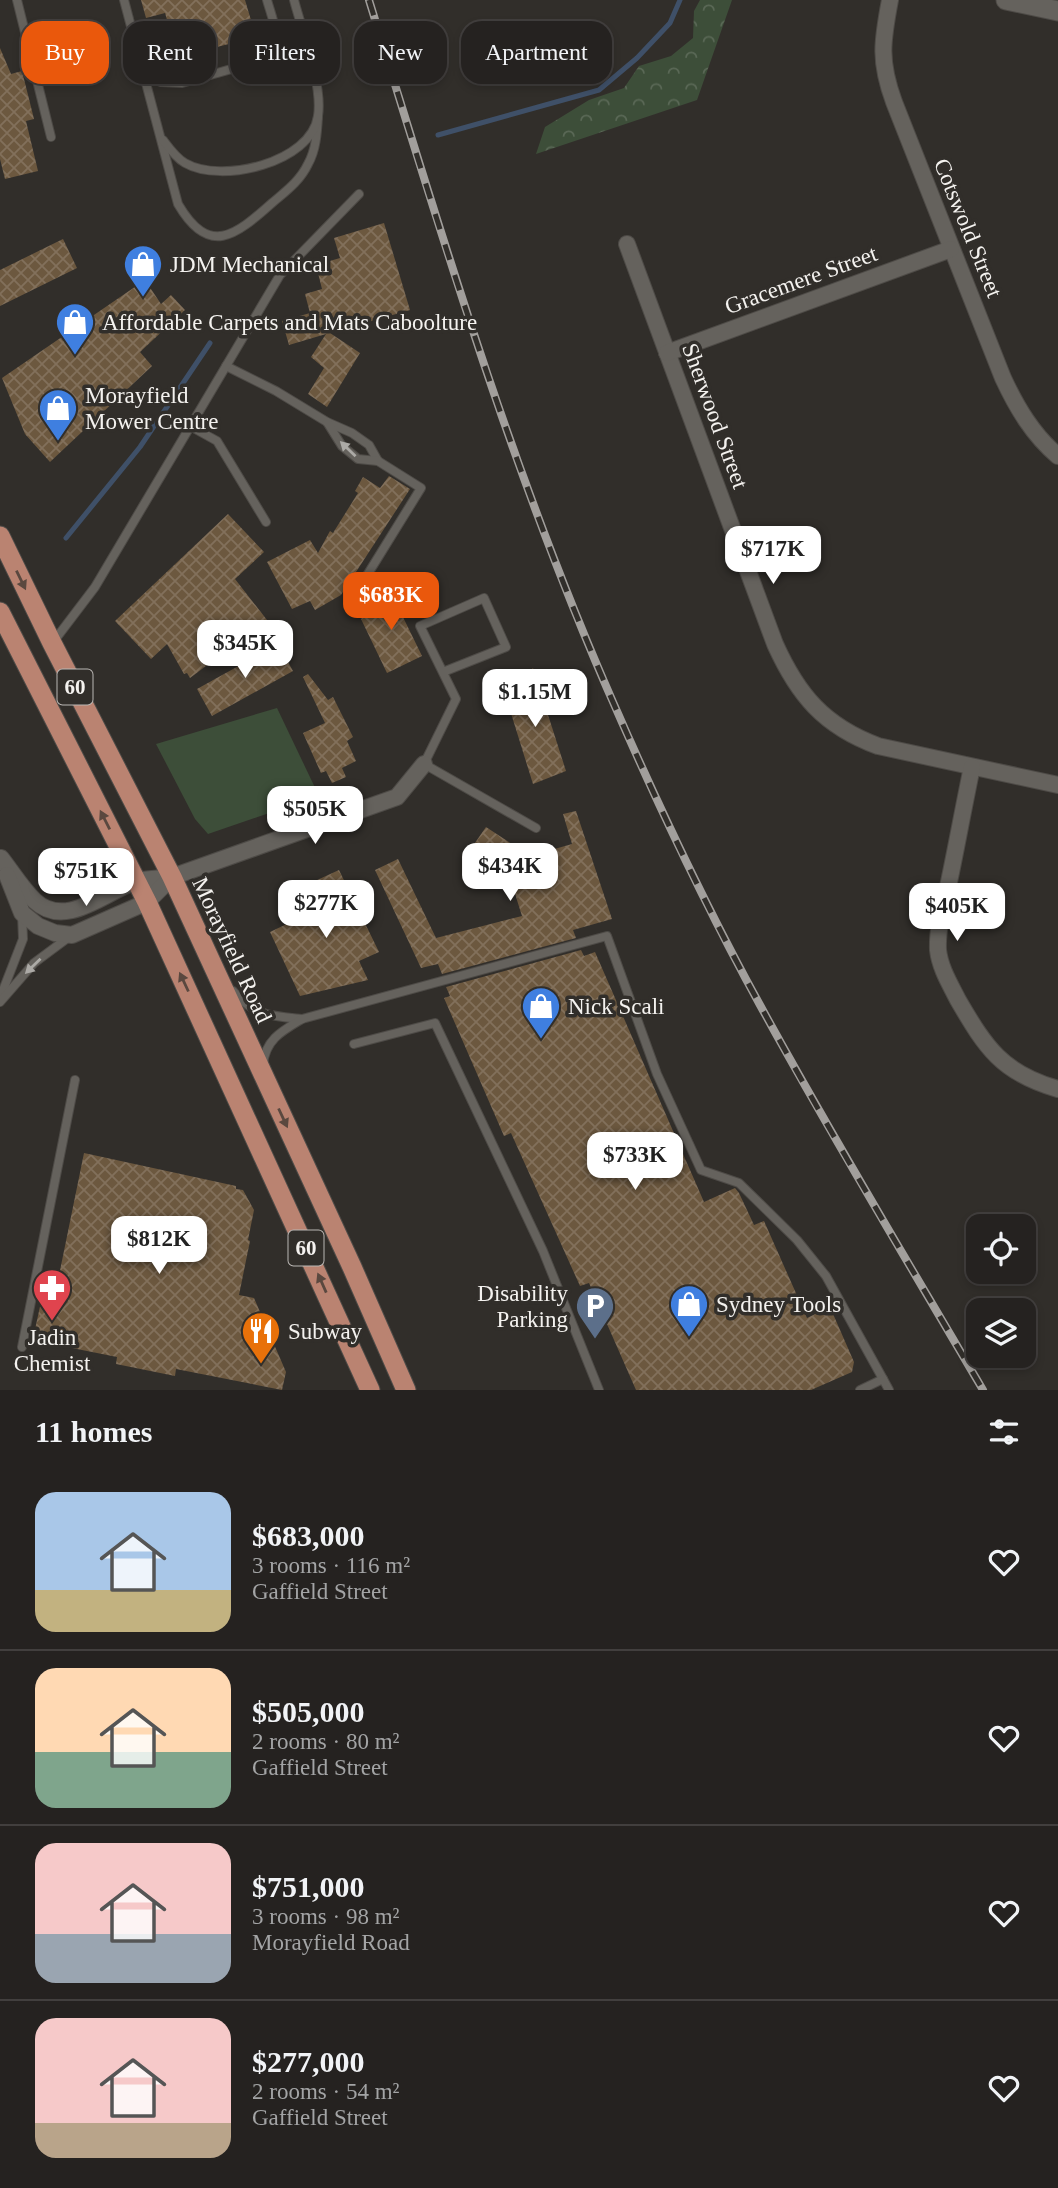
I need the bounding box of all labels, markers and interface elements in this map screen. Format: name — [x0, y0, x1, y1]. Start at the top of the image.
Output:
chip: Buy — [21, 21, 109, 84]
chip: Rent — [123, 21, 216, 84]
chip: Filters — [230, 21, 340, 84]
chip: New — [354, 21, 447, 84]
chip: Apartment — [461, 21, 612, 84]
street label: Cotswold Street — [929, 155, 1007, 302]
street label: Gracemere Street — [721, 241, 881, 319]
shop icon: JDM Mechanical — [122, 243, 164, 298]
place label: JDM Mechanical — [170, 252, 329, 277]
shop icon: Affordable Carpets and Mats Caboolture — [54, 301, 96, 356]
place label: Affordable Carpets and Mats Caboolture — [102, 310, 477, 335]
street label: Sherwood Street — [677, 340, 753, 493]
place label: Morayfield Mower Centre — [85, 383, 219, 434]
shop icon: Morayfield Mower Centre — [37, 387, 79, 442]
one-way arrow — [339, 441, 356, 458]
pin: $717K — [724, 526, 822, 586]
text: $717K — [741, 536, 805, 561]
one-way arrow — [15, 570, 26, 590]
pin: $683K — [342, 572, 440, 632]
text: $683K — [359, 582, 423, 607]
pin: $345K — [196, 620, 294, 680]
text: $345K — [213, 630, 277, 655]
road number: 60 — [57, 670, 92, 704]
pin: $1.15M — [478, 670, 592, 729]
text: $1.15M — [498, 679, 572, 704]
pin: $505K — [266, 786, 364, 846]
text: $505K — [283, 796, 347, 821]
one-way arrow — [100, 810, 111, 830]
pin: $434K — [461, 844, 559, 903]
pin: $751K — [37, 848, 135, 908]
text: $434K — [478, 853, 542, 878]
text: $751K — [54, 858, 118, 883]
street label: Morayfield Road — [187, 873, 277, 1027]
pin: $277K — [277, 880, 375, 940]
pin: $405K — [908, 884, 1006, 943]
text: $277K — [294, 890, 358, 915]
text: $405K — [925, 893, 989, 918]
one-way arrow — [25, 957, 42, 974]
one-way arrow — [178, 971, 189, 992]
shop icon: Nick Scali — [520, 985, 562, 1040]
place label: Nick Scali — [568, 994, 664, 1019]
one-way arrow — [278, 1108, 289, 1129]
pin: $733K — [586, 1132, 684, 1192]
text: $733K — [603, 1142, 667, 1167]
map controls — [966, 1214, 1036, 1368]
button: locate — [966, 1214, 1036, 1284]
pin: $812K — [110, 1216, 208, 1276]
text: $812K — [127, 1226, 191, 1251]
road number: 60 — [288, 1230, 324, 1266]
pharmacy icon: Jadin Chemist — [31, 1267, 73, 1322]
one-way arrow — [316, 1273, 328, 1293]
place label: Disability Parking — [477, 1281, 568, 1332]
shop icon: Sydney Tools — [668, 1283, 710, 1338]
parking icon: Disability Parking — [574, 1285, 616, 1340]
place label: Sydney Tools — [716, 1292, 841, 1317]
button: layers — [966, 1298, 1036, 1368]
restaurant icon: Subway — [240, 1310, 282, 1365]
place label: Subway — [288, 1319, 363, 1344]
place label: Jadin Chemist — [14, 1325, 91, 1376]
icon: filters — [985, 1413, 1023, 1451]
text: 11 homes — [35, 1415, 153, 1448]
text: $683,000 — [252, 1519, 365, 1552]
icon: home — [91, 1520, 175, 1604]
icon: heart — [985, 1543, 1023, 1581]
text: 3 rooms · 116 m² — [252, 1553, 410, 1578]
text: Gaffield Street — [252, 1579, 388, 1604]
text: $505,000 — [252, 1695, 365, 1728]
icon: home — [91, 1696, 175, 1780]
icon: heart — [985, 1719, 1023, 1757]
text: 2 rooms · 80 m² — [252, 1729, 399, 1754]
text: Gaffield Street — [252, 1755, 388, 1780]
text: $751,000 — [252, 1870, 365, 1903]
icon: home — [91, 1871, 175, 1955]
icon: heart — [985, 1894, 1023, 1932]
text: 3 rooms · 98 m² — [252, 1904, 399, 1929]
text: Morayfield Road — [252, 1930, 410, 1955]
text: $277,000 — [252, 2045, 365, 2078]
icon: home — [91, 2046, 175, 2130]
icon: heart — [985, 2069, 1023, 2107]
text: 2 rooms · 54 m² — [252, 2079, 399, 2104]
text: Gaffield Street — [252, 2105, 388, 2130]

